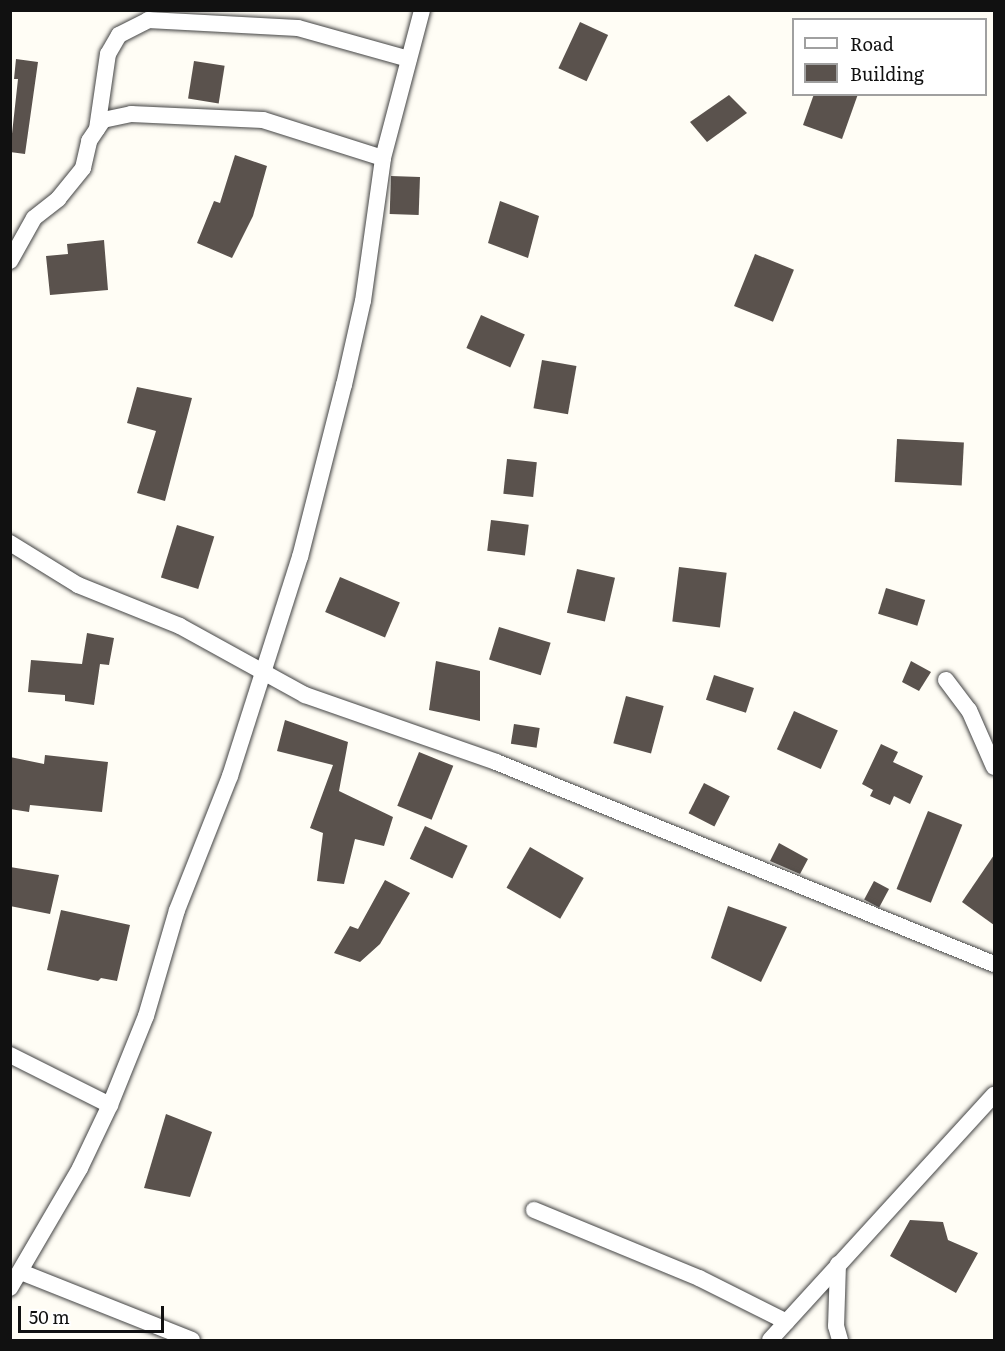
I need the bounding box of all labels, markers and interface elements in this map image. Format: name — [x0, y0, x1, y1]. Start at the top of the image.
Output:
legend — [792, 18, 987, 96]
text: Road — [850, 30, 894, 57]
text: Building — [850, 60, 924, 87]
scale bar — [21, 1294, 166, 1332]
text: 50 m — [29, 1303, 70, 1330]

